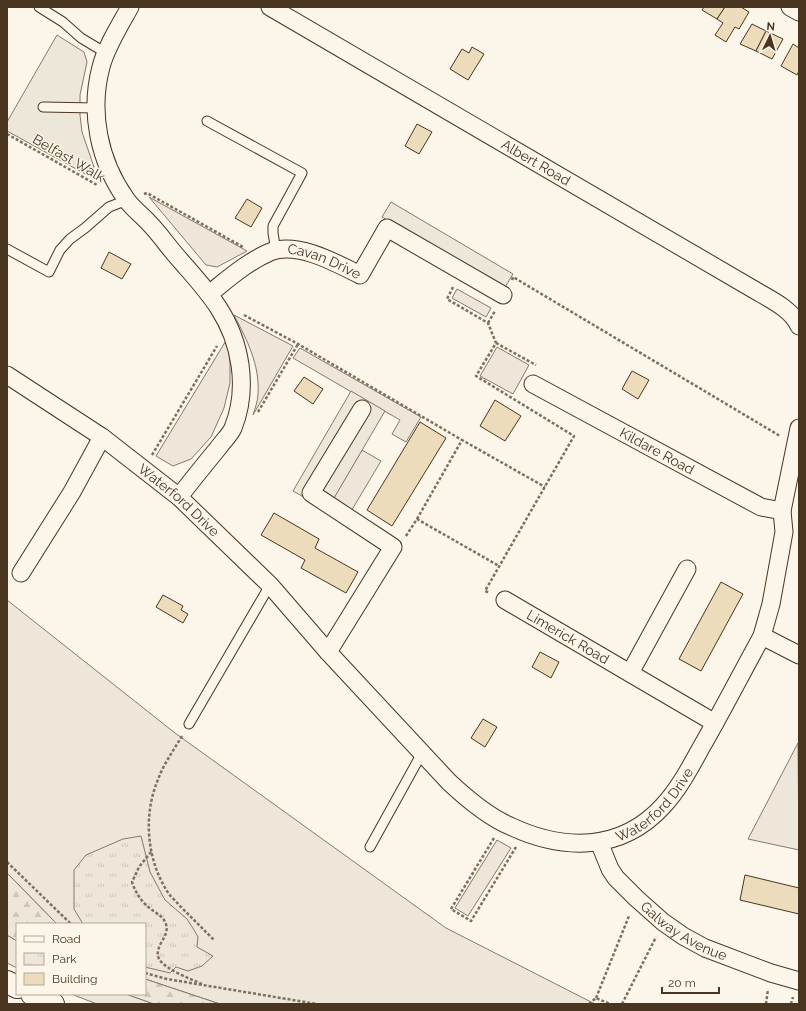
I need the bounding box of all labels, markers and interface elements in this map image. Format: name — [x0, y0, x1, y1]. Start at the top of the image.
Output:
north arrow — [750, 16, 790, 56]
text: N — [766, 20, 776, 33]
street label: Belfast Walk — [30, 131, 109, 185]
street label: Albert Road — [499, 136, 573, 189]
street label: Cavan Drive — [287, 241, 364, 282]
street label: Kildare Road — [617, 424, 697, 478]
street label: Waterford Drive — [135, 460, 223, 540]
street label: Limerick Road — [524, 607, 612, 667]
street label: Waterford Drive — [613, 765, 696, 845]
street label: Galway Avenue — [637, 898, 729, 964]
legend — [16, 923, 146, 995]
text: Road — [52, 932, 81, 946]
text: Park — [52, 952, 77, 966]
scale bar — [662, 969, 719, 995]
text: Building — [52, 972, 98, 986]
text: 20 m — [668, 976, 696, 990]

